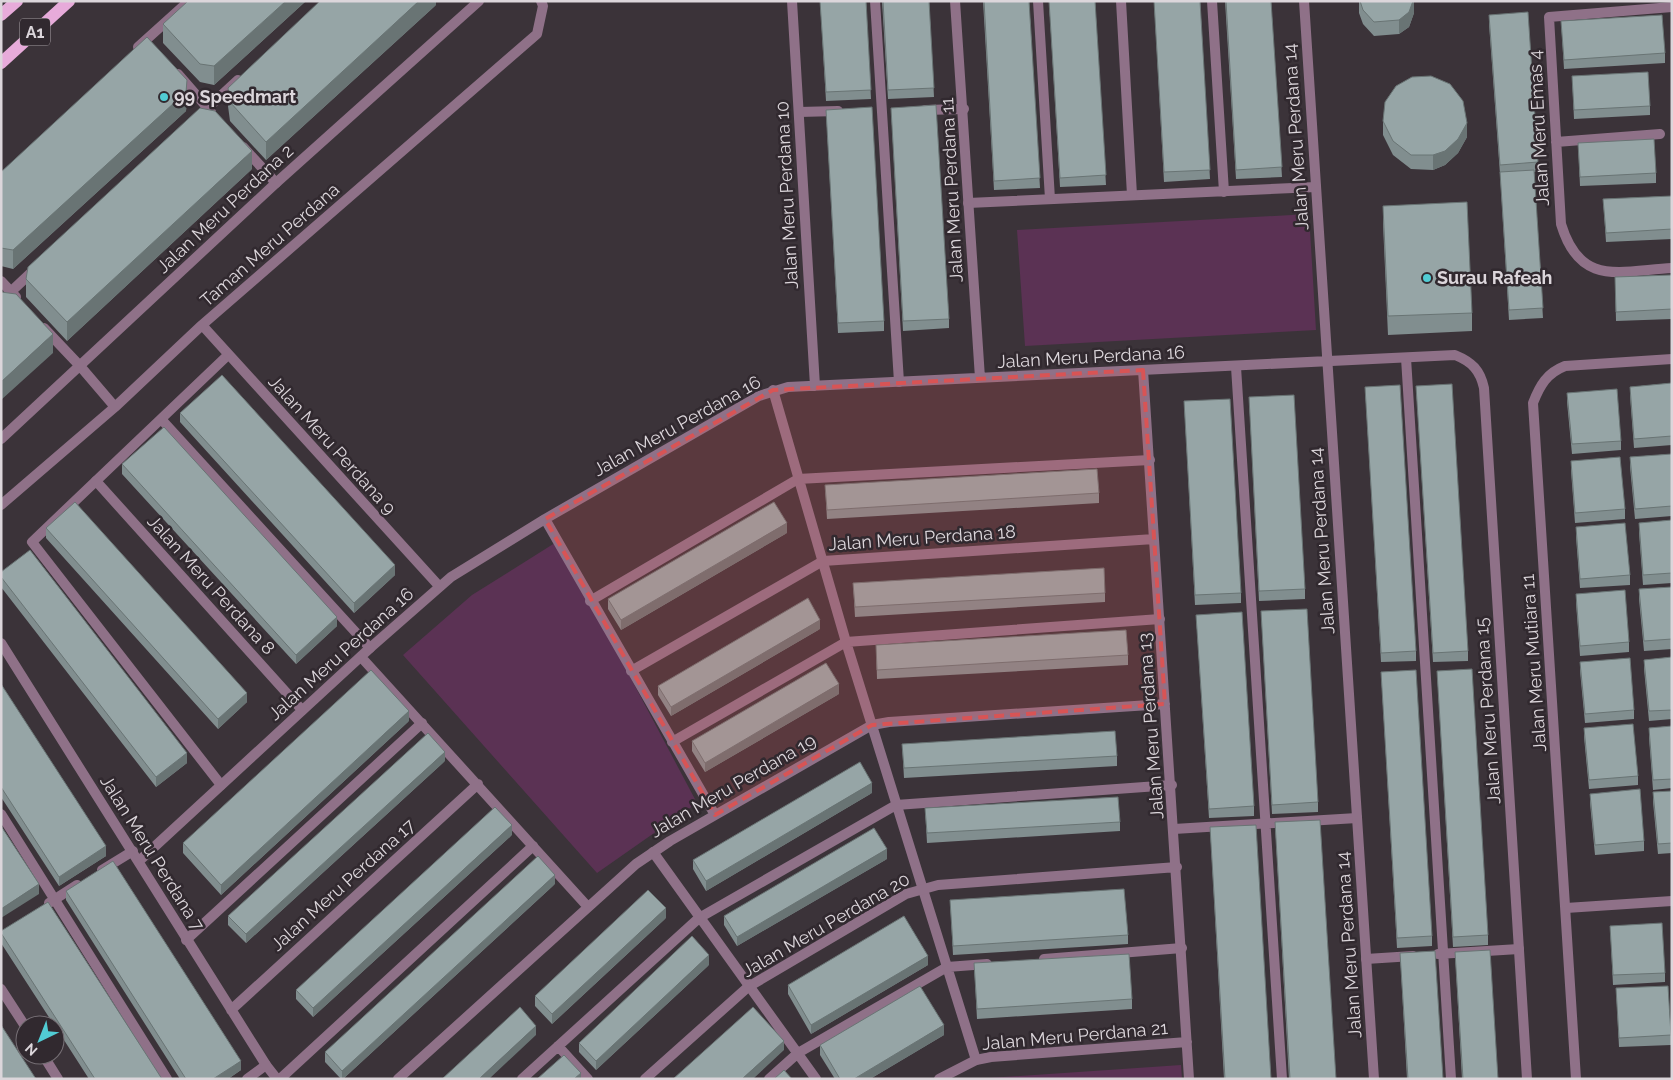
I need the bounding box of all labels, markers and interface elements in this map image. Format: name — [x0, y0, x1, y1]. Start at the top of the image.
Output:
road number: A1 — [20, 18, 50, 46]
street label: Jalan Meru Perdana 14 — [1278, 43, 1312, 231]
street label: Jalan Meru Emas 4 — [1524, 49, 1553, 207]
place label: 99 Speedmart — [174, 86, 296, 107]
marker: 99 Speedmart — [158, 91, 170, 103]
street label: Jalan Meru Perdana 11 — [936, 97, 967, 283]
street label: Jalan Meru Perdana 10 — [771, 101, 802, 290]
street label: Jalan Meru Perdana 2 — [152, 140, 297, 277]
street label: Taman Meru Perdana — [196, 179, 343, 311]
place label: Surau Rafeah — [1437, 267, 1552, 288]
marker: Surau Rafeah — [1421, 272, 1433, 284]
street label: Jalan Meru Perdana 16 — [997, 341, 1186, 372]
street label: Jalan Meru Perdana 9 — [264, 371, 400, 519]
street label: Jalan Meru Perdana 16 — [589, 371, 764, 480]
street label: Jalan Meru Perdana 14 — [1304, 447, 1338, 635]
street label: Jalan Meru Perdana 8 — [143, 511, 279, 659]
street label: Jalan Meru Perdana 18 — [828, 520, 1016, 555]
street label: Jalan Meru Mutiara 11 — [1517, 573, 1550, 753]
street label: Jalan Meru Perdana 16 — [264, 583, 418, 724]
street label: Jalan Meru Perdana 15 — [1470, 617, 1504, 805]
street label: Jalan Meru Perdana 13 — [1134, 632, 1167, 820]
street label: Jalan Meru Perdana 19 — [646, 730, 819, 842]
street label: Jalan Meru Perdana 7 — [96, 771, 209, 935]
street label: Jalan Meru Perdana 17 — [266, 814, 419, 955]
street label: Jalan Meru Perdana 14 — [1331, 851, 1365, 1039]
street label: Jalan Meru Perdana 20 — [738, 868, 913, 981]
north arrow — [15, 1015, 65, 1065]
street label: Jalan Meru Perdana 21 — [981, 1017, 1169, 1054]
text: N — [22, 1040, 40, 1059]

